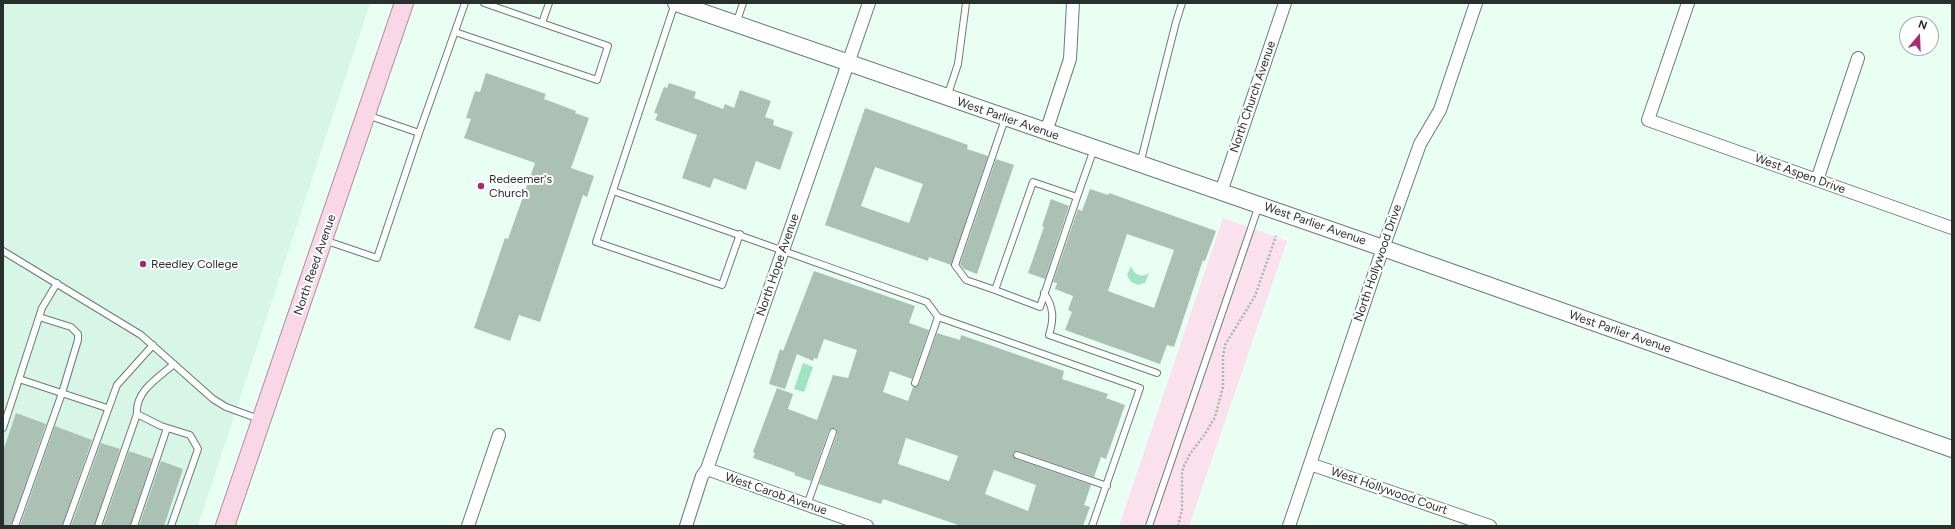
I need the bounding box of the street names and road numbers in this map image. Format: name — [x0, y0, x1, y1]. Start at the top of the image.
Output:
street label: North Church Avenue — [1227, 39, 1279, 155]
street label: West Parlier Avenue — [955, 95, 1061, 143]
street label: West Aspen Drive — [1753, 151, 1847, 197]
street label: West Parlier Avenue — [1262, 200, 1368, 248]
street label: North Hollywood Drive — [1351, 203, 1405, 323]
street label: North Hope Avenue — [754, 212, 802, 318]
street label: North Reed Avenue — [291, 213, 339, 317]
street label: West Parlier Avenue — [1567, 308, 1673, 356]
street label: West Hollywood Court — [1329, 464, 1449, 518]
street label: West Carob Avenue — [723, 470, 829, 518]

